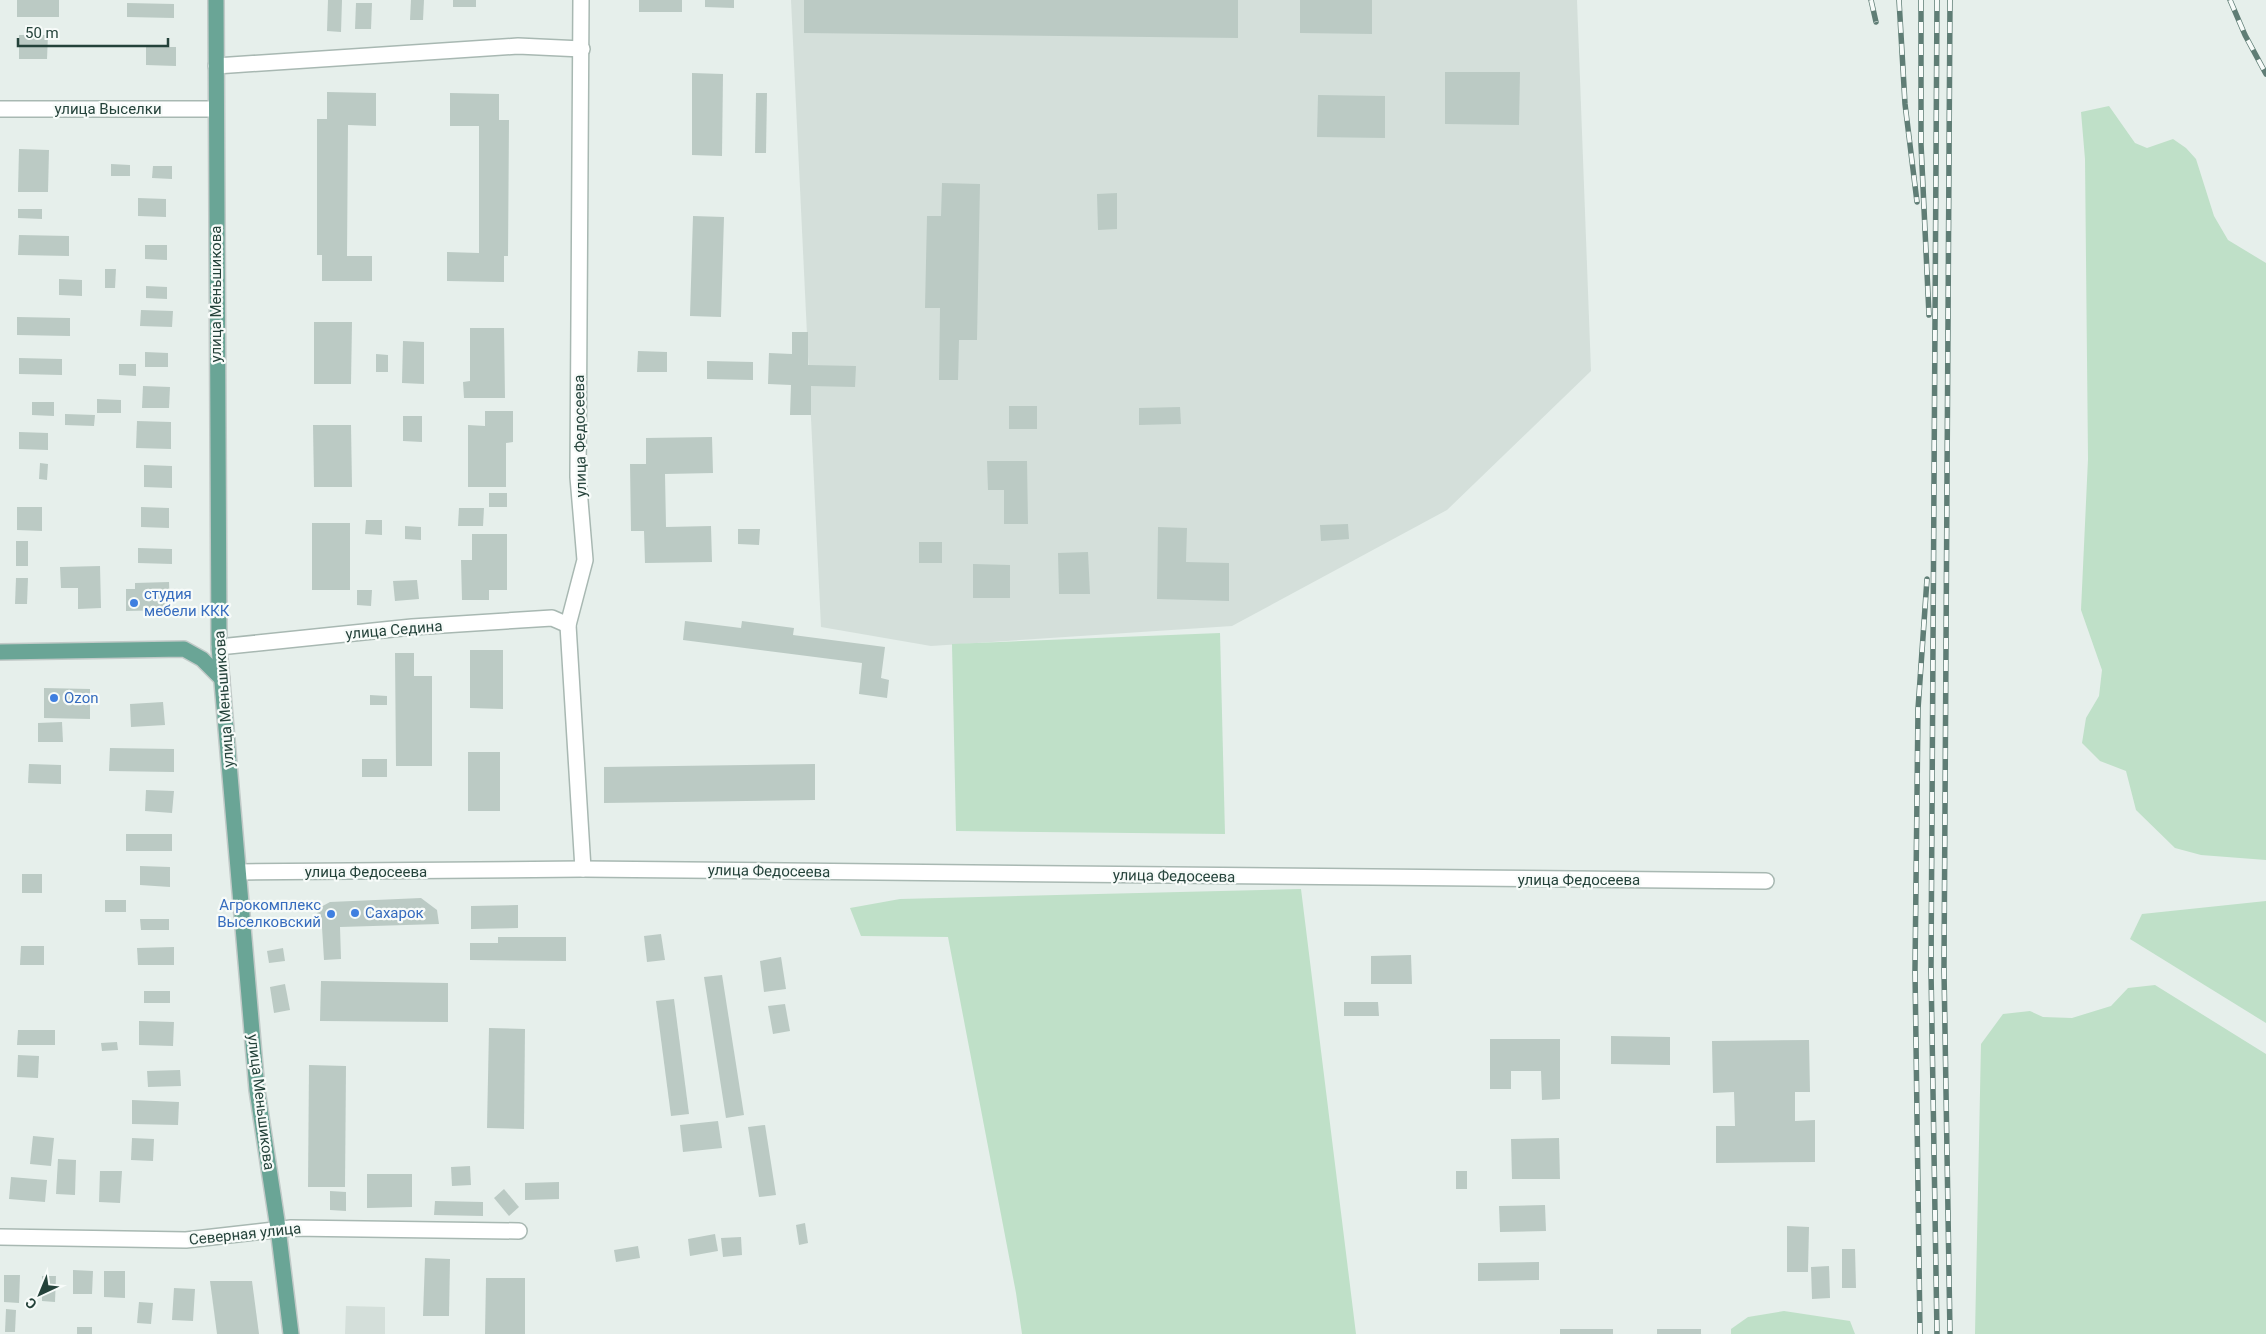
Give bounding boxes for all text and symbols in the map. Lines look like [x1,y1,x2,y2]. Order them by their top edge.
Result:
scale bar [18,15,168,47]
text: 50 m [25,24,59,42]
street label: улица Выселки [54,100,162,118]
street label: улица Меньшикова [207,226,225,362]
street label: улица Федосеева [570,375,590,497]
place label: студия мебели ККК [144,585,230,620]
marker: студия мебели ККК [128,597,140,609]
street label: улица Седина [345,617,443,643]
street label: улица Меньшикова [210,630,238,768]
place label: Ozon [64,689,98,707]
marker: Ozon [48,692,60,704]
street label: улица Федосеева [708,861,830,881]
street label: улица Федосеева [305,863,427,881]
street label: улица Федосеева [1113,866,1235,886]
street label: улица Федосеева [1518,871,1640,889]
place label: Агрокомплекс Выселковский [217,896,321,931]
place label: Сахарок [365,904,424,922]
marker: Сахарок [349,907,361,919]
marker: Агрокомплекс Выселковский [325,908,337,920]
street label: улица Меньшикова [244,1033,278,1171]
street label: Северная улица [188,1219,302,1249]
north arrow [15,1269,65,1319]
text: С [22,1294,40,1312]

